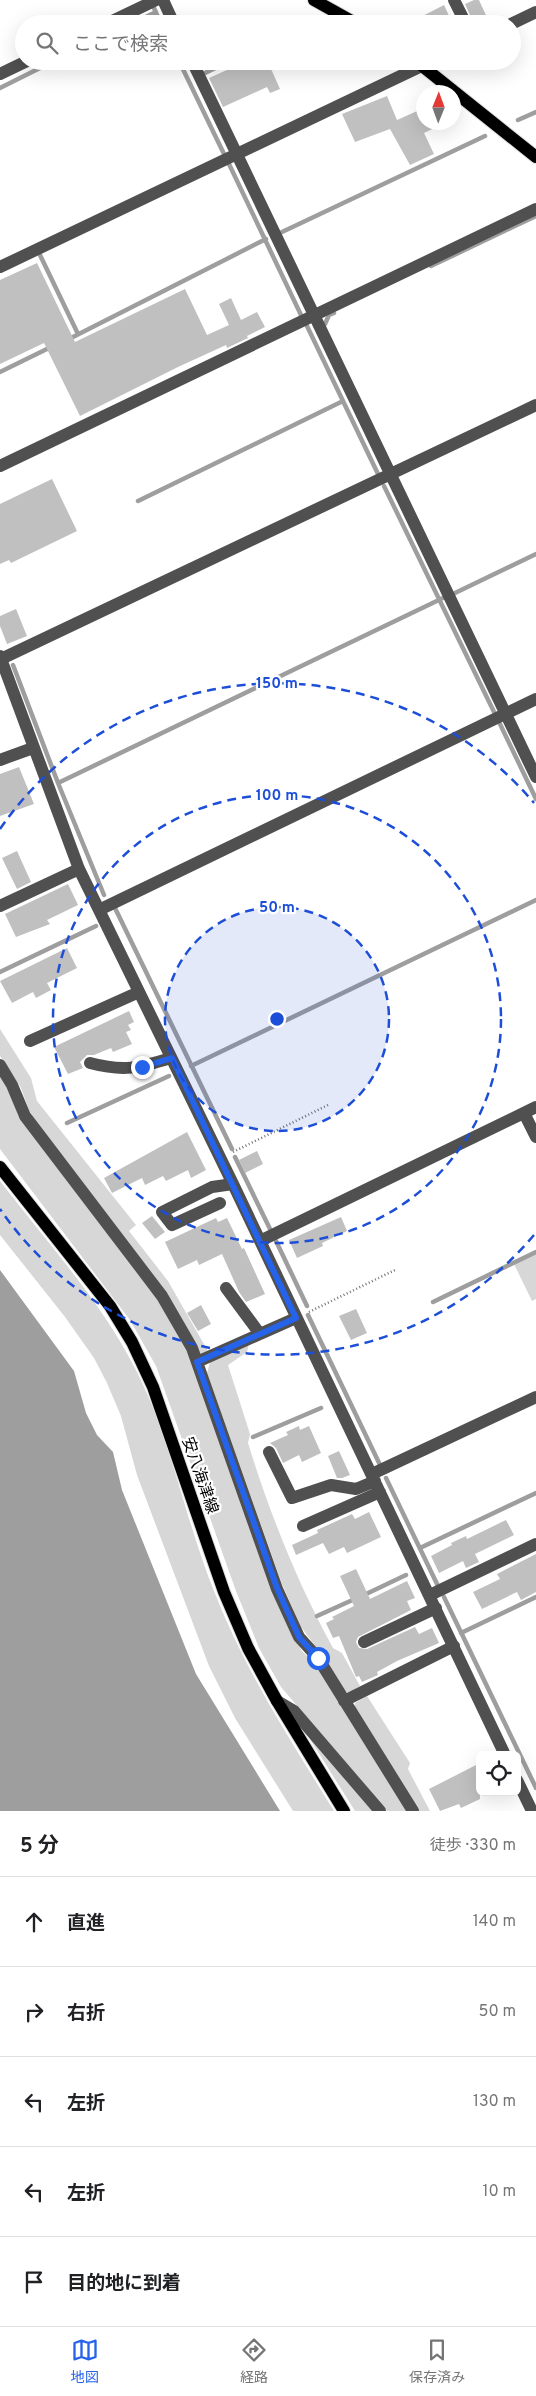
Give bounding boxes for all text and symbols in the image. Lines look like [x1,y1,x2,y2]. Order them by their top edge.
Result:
search box [15,15,521,70]
icon: search [33,29,61,57]
text: ここで検索 [73,33,168,57]
north arrow [416,85,461,130]
text: 150 m [256,675,298,694]
text: 100 m [256,787,298,806]
text: 50 m [259,899,295,918]
centre of rings [268,1010,286,1028]
route end [131,1056,154,1079]
street label: 安八海津線 [177,1435,222,1517]
route start [307,1647,330,1670]
map controls [476,1751,521,1796]
button: locate [476,1751,521,1796]
text: 5 分 [20,1833,59,1860]
text: 徒歩 · 330 m [430,1836,516,1856]
icon: ahead [20,1908,48,1936]
text: 直進 [67,1912,105,1936]
text: 140 m [473,1912,516,1932]
icon: right [20,1998,48,2026]
text: 右折 [67,2002,105,2026]
text: 50 m [479,2002,516,2022]
icon: left [20,2088,48,2116]
text: 左折 [67,2092,105,2116]
text: 130 m [473,2092,516,2112]
icon: left [20,2178,48,2206]
text: 左折 [67,2182,105,2206]
text: 10 m [482,2182,516,2202]
icon: arrive [20,2268,48,2296]
text: 目的地に到着 [67,2272,181,2296]
tab: 地図 [71,2336,99,2387]
tab: 経路 [240,2336,268,2387]
tab: 保存済み [409,2336,465,2387]

